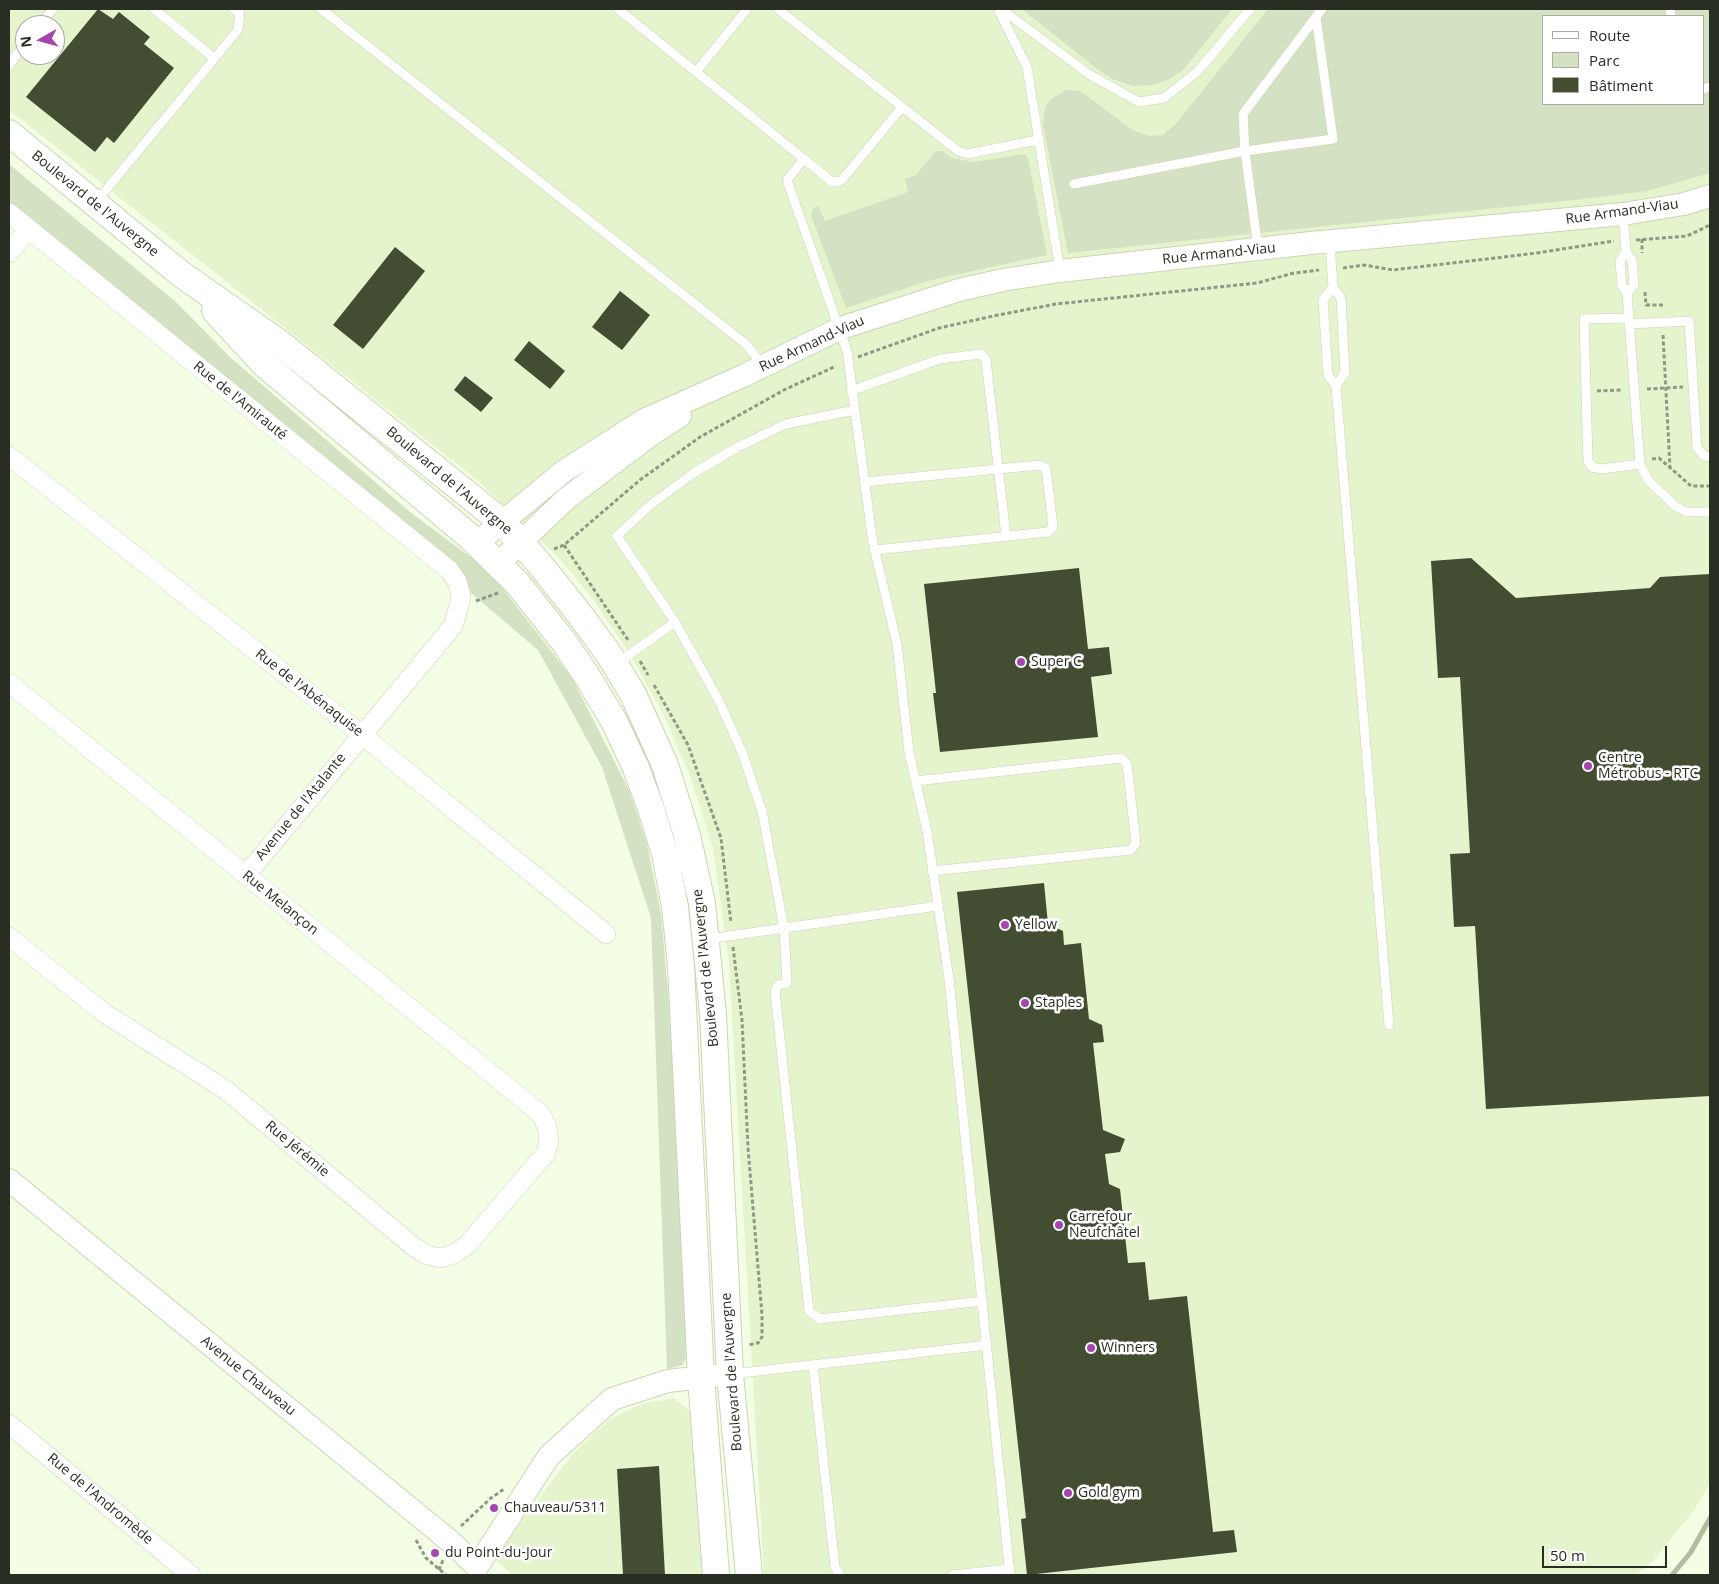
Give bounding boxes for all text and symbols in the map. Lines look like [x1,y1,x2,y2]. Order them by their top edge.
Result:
north arrow [15,15,65,65]
legend [1542,15,1704,105]
text: Route [1589,25,1630,45]
text: N [15,35,36,49]
text: Parc [1589,50,1620,70]
text: Bâtiment [1589,75,1653,95]
street label: Boulevard de l'Auvergne [28,147,162,261]
street label: Rue Armand-Viau [1564,196,1680,228]
street label: Rue Armand-Viau [1161,240,1277,268]
street label: Rue Armand-Viau [757,312,867,376]
street label: Rue de l'Amirauté [190,358,290,444]
street label: Boulevard de l'Auvergne [383,424,515,538]
street label: Rue de l'Abénaquise [252,646,366,740]
place label: Super C [1031,654,1082,670]
marker: Super C [1015,656,1027,668]
street label: Avenue de l'Atalante [252,750,350,864]
place label: Centre Métrobus - RTC [1598,750,1698,782]
marker: Centre Métrobus - RTC [1582,760,1594,772]
street label: Rue Melançon [239,867,321,939]
street label: Boulevard de l'Auvergne [689,888,723,1048]
place label: Yellow [1015,917,1057,933]
marker: Yellow [999,919,1011,931]
place label: Staples [1035,995,1082,1011]
marker: Staples [1019,997,1031,1009]
street label: Rue Jérémie [262,1117,332,1181]
place label: Carrefour Neufchâtel [1069,1209,1140,1242]
marker: Carrefour Neufchâtel [1053,1219,1065,1231]
street label: Boulevard de l'Auvergne [718,1292,746,1452]
street label: Avenue Chauveau [197,1333,299,1419]
place label: Winners [1101,1340,1155,1356]
marker: Winners [1085,1342,1097,1354]
street label: Rue de l'Andromède [44,1450,156,1548]
place label: Gold gym [1078,1485,1140,1501]
marker: Gold gym [1062,1487,1074,1499]
place label: Chauveau/5311 [504,1500,606,1516]
marker: Chauveau/5311 [488,1502,500,1514]
scale bar [1544,1536,1669,1568]
place label: du Point-du-Jour [445,1545,552,1561]
text: 50 m [1550,1545,1585,1565]
marker: du Point-du-Jour [429,1547,441,1559]

